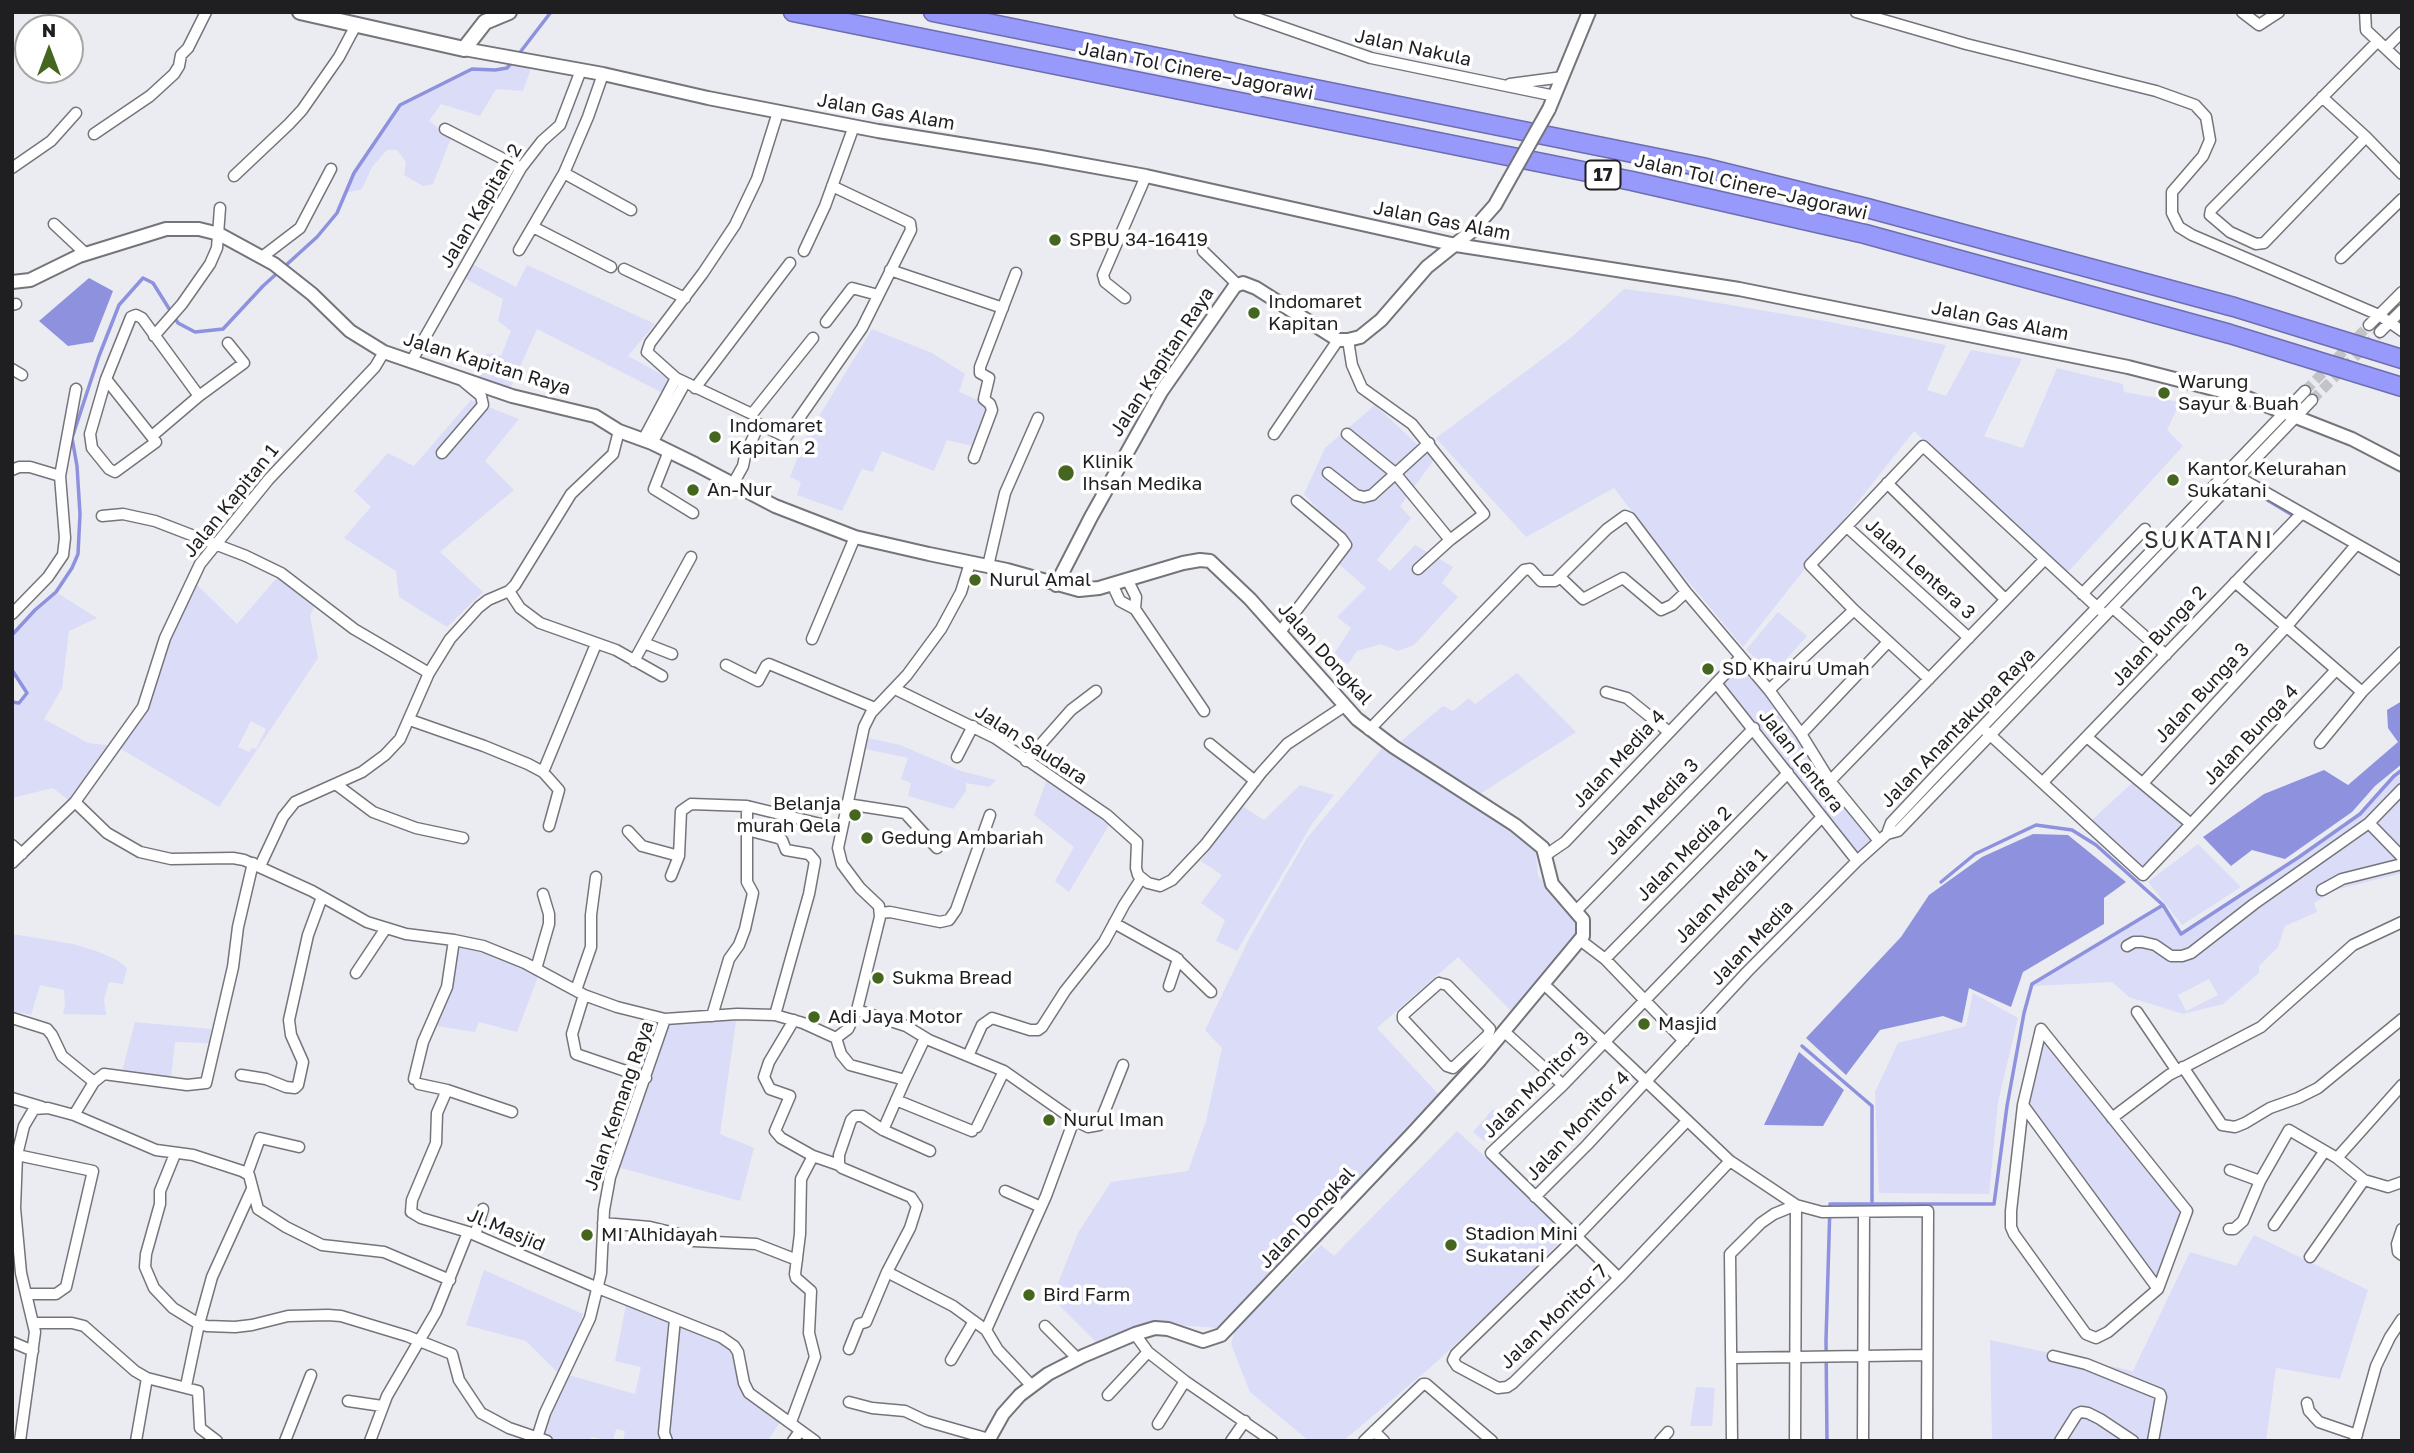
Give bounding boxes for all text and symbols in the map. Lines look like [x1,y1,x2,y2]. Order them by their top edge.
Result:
north arrow [14,14,84,84]
text: N [42,18,56,41]
street label: Jalan Nakula [1353,25,1473,71]
street label: Jalan Tol Cinere–Jagorawi [1077,37,1315,105]
street label: Jalan Gas Alam [815,89,957,135]
street label: Jalan Kapitan 2 [435,140,527,272]
street label: Jalan Tol Cinere–Jagorawi [1632,149,1870,225]
road number: 17 [1586,160,1620,190]
street label: Jalan Gas Alam [1371,197,1513,245]
place label: SPBU 34-16419 [1069,229,1208,251]
marker: SPBU 34-16419 [1047,232,1063,248]
street label: Jalan Kapitan Raya [1105,283,1219,441]
place label: Indomaret Kapitan [1268,291,1362,335]
street label: Jalan Gas Alam [1929,297,2071,345]
marker: Indomaret Kapitan [1246,305,1262,321]
street label: Jalan Kapitan Raya [401,328,573,400]
place label: Warung Sayur & Buah [2178,371,2299,415]
marker: Warung Sayur & Buah [2156,385,2172,401]
place label: Indomaret Kapitan 2 [729,415,823,459]
marker: Indomaret Kapitan 2 [707,429,723,445]
street label: Jalan Kapitan 1 [178,440,284,562]
place label: Klinik Ihsan Medika [1082,451,1202,495]
place label: Kantor Kelurahan Sukatani [2187,458,2347,502]
marker: Klinik Ihsan Medika [1056,463,1076,483]
marker: Kantor Kelurahan Sukatani [2165,472,2181,488]
place label: An-Nur [707,479,772,501]
marker: An-Nur [685,482,701,498]
street label: Jalan Lentera 3 [1860,514,1980,624]
district label: SUKATANI [2145,527,2273,555]
place label: Nurul Amal [989,569,1091,591]
marker: Nurul Amal [967,572,983,588]
street label: Jalan Bunga 2 [2107,581,2211,691]
street label: Jalan Dongkal [1273,598,1377,710]
street label: Jalan Bunga 3 [2150,638,2254,748]
street label: Jalan Anantakupa Raya [1876,644,2040,812]
place label: SD Khairu Umah [1722,658,1870,680]
marker: SD Khairu Umah [1700,661,1716,677]
street label: Jalan Bunga 4 [2199,680,2303,790]
street label: Jalan Saudara [971,700,1091,790]
street label: Jalan Media 4 [1568,705,1670,813]
street label: Jalan Lentera [1754,705,1848,817]
street label: Jalan Media 3 [1600,754,1704,860]
place label: Belanja murah Qela [736,793,841,837]
street label: Jalan Media 2 [1632,802,1736,906]
marker: Belanja murah Qela [847,807,863,823]
place label: Gedung Ambariah [881,827,1044,849]
marker: Gedung Ambariah [859,830,875,846]
street label: Jalan Media 1 [1670,844,1772,948]
street label: Jalan Media [1706,896,1798,990]
place label: Sukma Bread [892,967,1012,989]
marker: Sukma Bread [870,970,886,986]
place label: Adi Jaya Motor [828,1006,963,1028]
marker: Adi Jaya Motor [806,1009,822,1025]
place label: Masjid [1658,1013,1717,1035]
marker: Masjid [1636,1016,1652,1032]
street label: Jalan Kemang Raya [579,1018,659,1194]
street label: Jalan Monitor 3 [1478,1027,1594,1143]
street label: Jalan Monitor 4 [1521,1066,1635,1186]
place label: Nurul Iman [1063,1109,1164,1131]
marker: Nurul Iman [1041,1112,1057,1128]
street label: Jalan Dongkal [1254,1163,1360,1273]
street label: Jl.Masjid [464,1203,548,1257]
place label: Stadion Mini Sukatani [1465,1223,1578,1267]
place label: MI Alhidayah [601,1224,718,1246]
marker: MI Alhidayah [579,1227,595,1243]
marker: Stadion Mini Sukatani [1443,1237,1459,1253]
street label: Jalan Monitor 7 [1496,1260,1612,1374]
place label: Bird Farm [1043,1284,1130,1306]
marker: Bird Farm [1021,1287,1037,1303]

